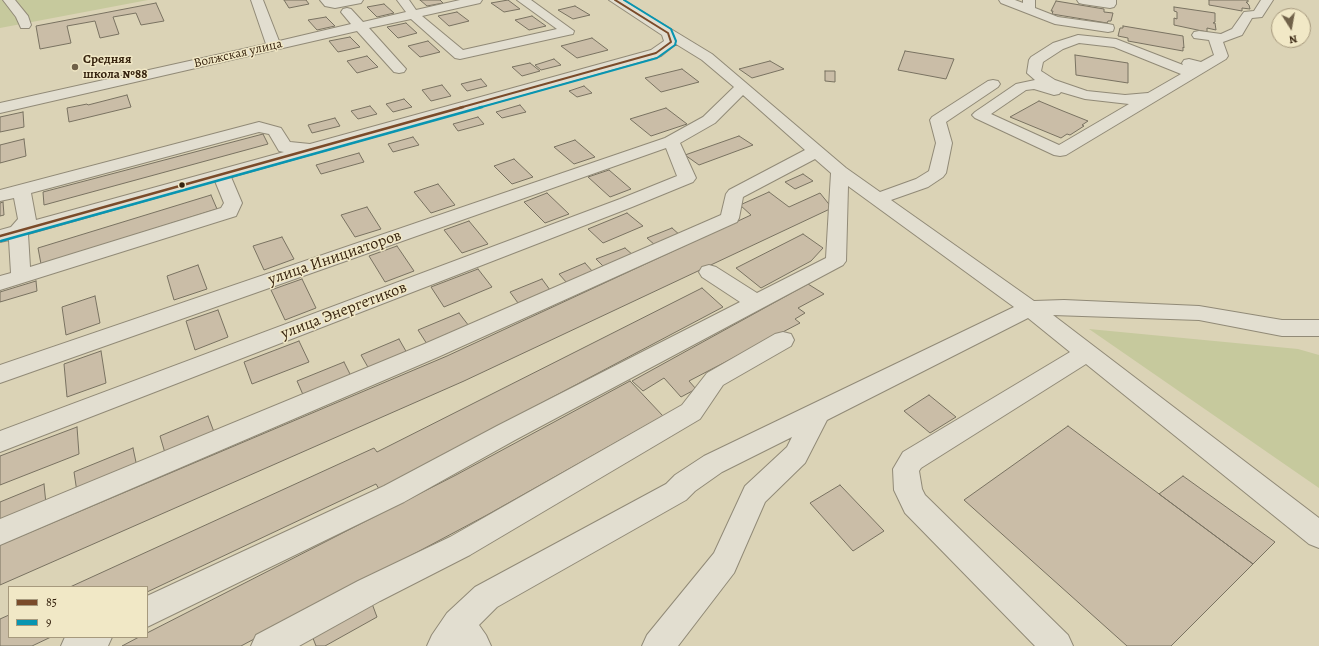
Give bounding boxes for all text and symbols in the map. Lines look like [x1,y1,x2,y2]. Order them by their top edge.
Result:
north arrow [1271,8,1311,48]
text: N [1288,31,1299,47]
street label: Волжская улица [192,36,284,72]
place label: Средняя школа №88 [83,52,147,83]
marker: Средняя школа №88 [70,62,80,72]
unlabelled marker [177,180,187,190]
street label: улица Инициаторов [266,226,404,290]
street label: улица Энергетиков [278,278,410,344]
legend [8,586,148,638]
text: 85 [46,594,57,610]
text: 9 [46,614,51,630]

